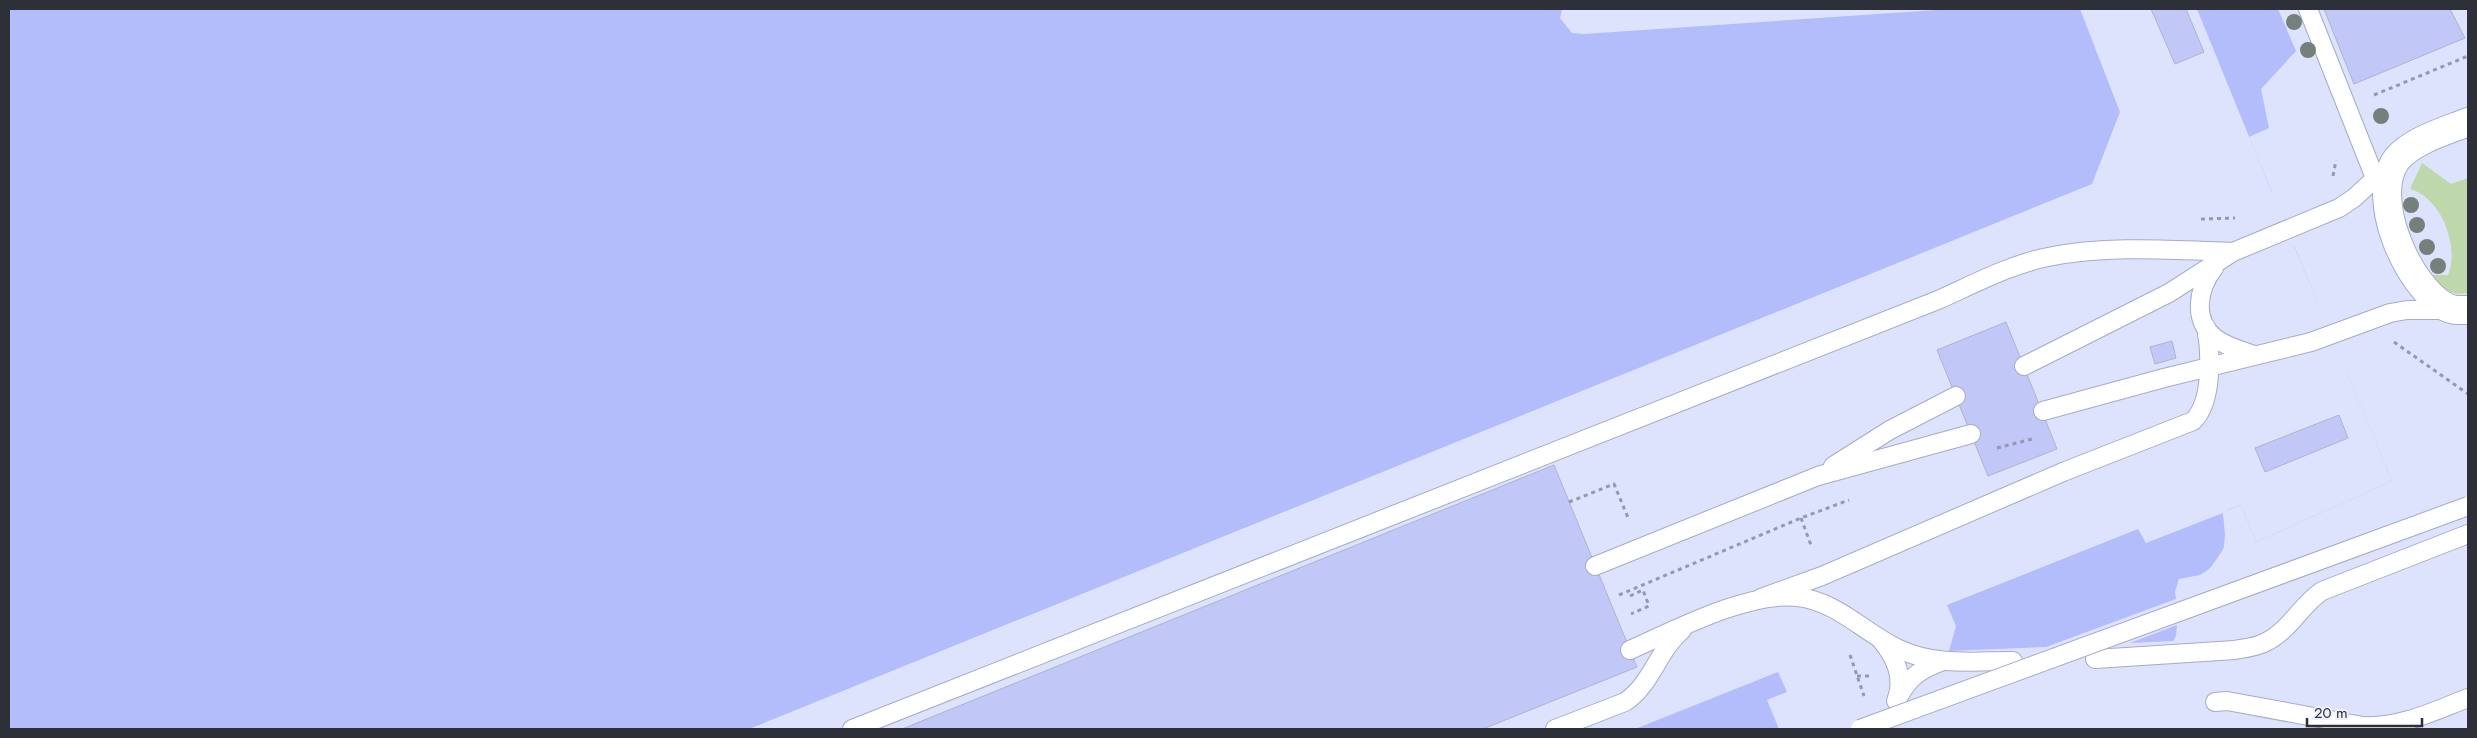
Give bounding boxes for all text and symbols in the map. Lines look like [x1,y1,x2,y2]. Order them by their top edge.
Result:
scale bar [2307,696,2422,728]
text: 20 m [2314,702,2348,724]

